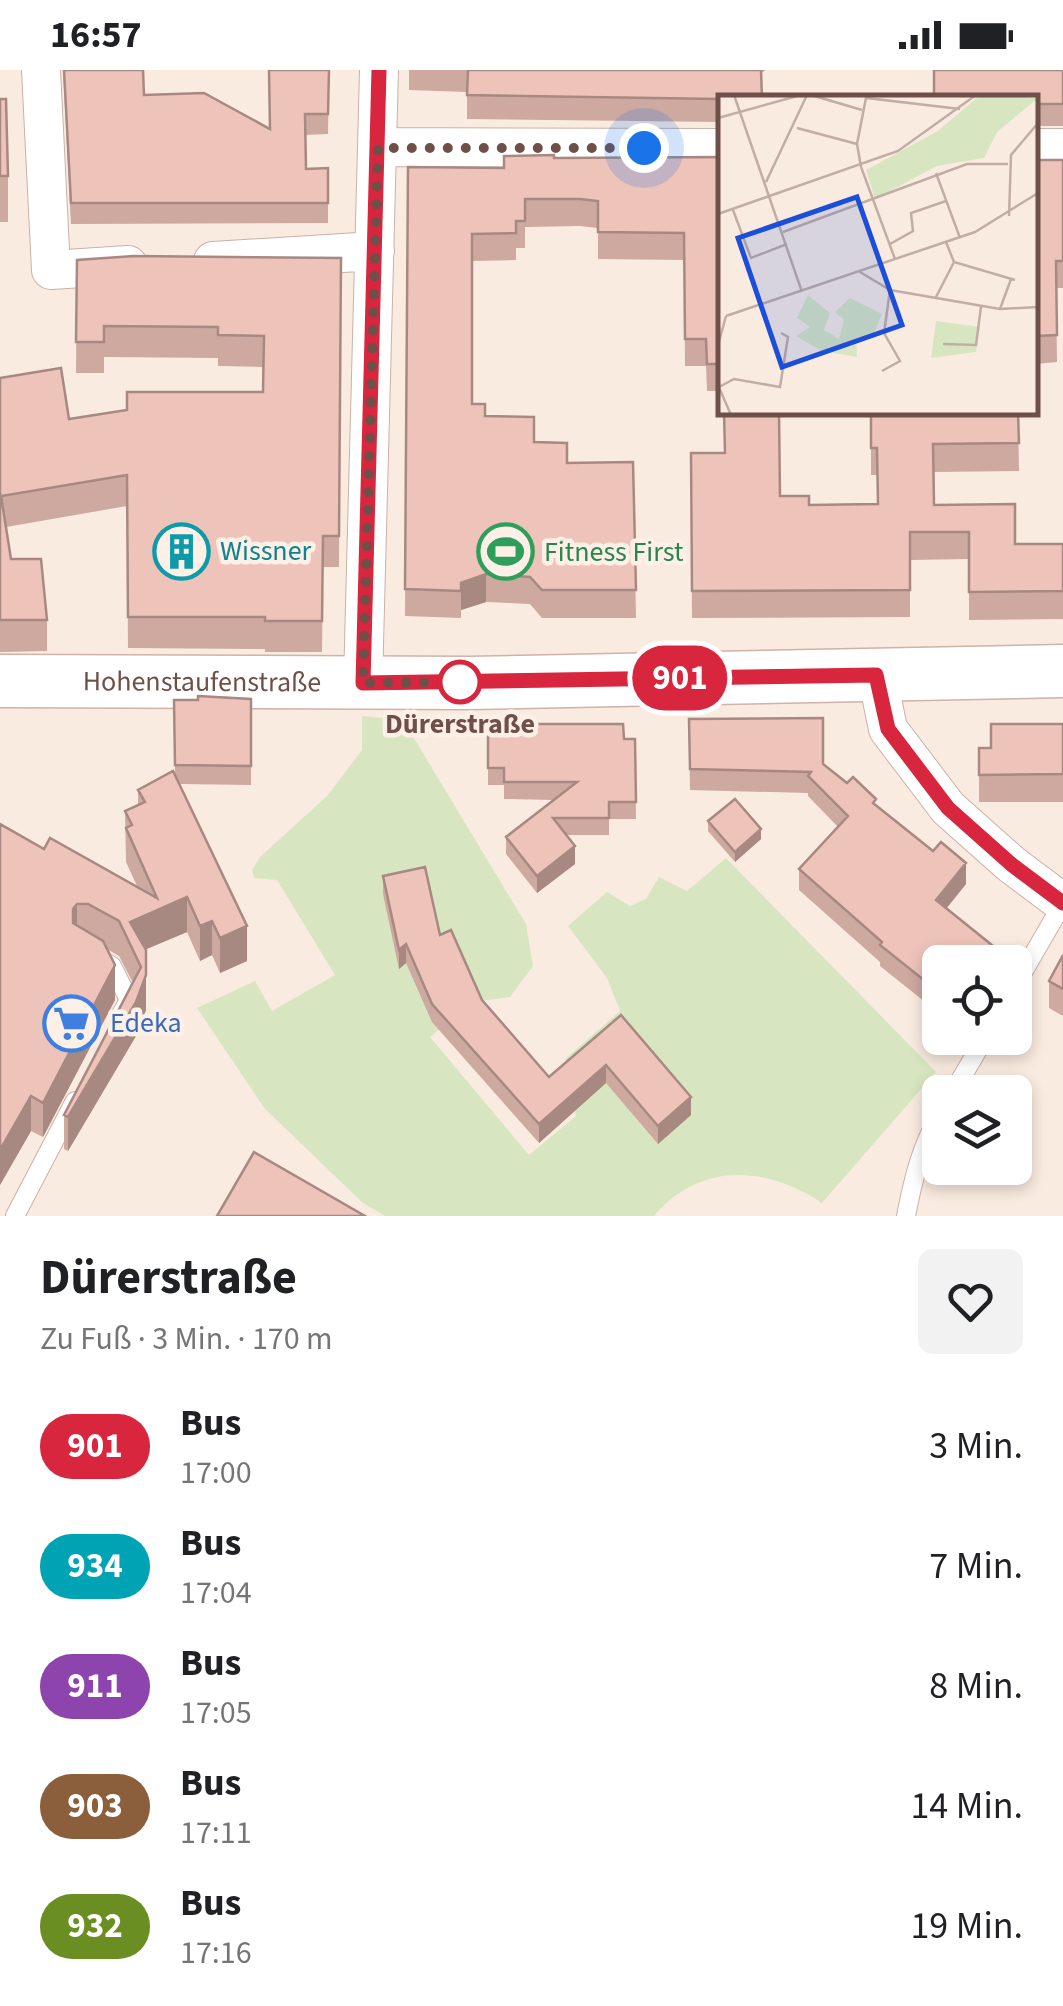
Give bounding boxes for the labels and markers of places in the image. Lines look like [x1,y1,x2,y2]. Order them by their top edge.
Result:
building icon: Wissner [151,521,211,581]
sports icon: Fitness First [475,522,535,582]
place label: Wissner [220,531,312,571]
place label: Fitness First [544,532,684,572]
marker: Dürerstraße [439,661,481,703]
place label: Dürerstraße [385,704,535,744]
supermarket icon: Edeka [41,993,101,1053]
place label: Edeka [110,1003,182,1043]

